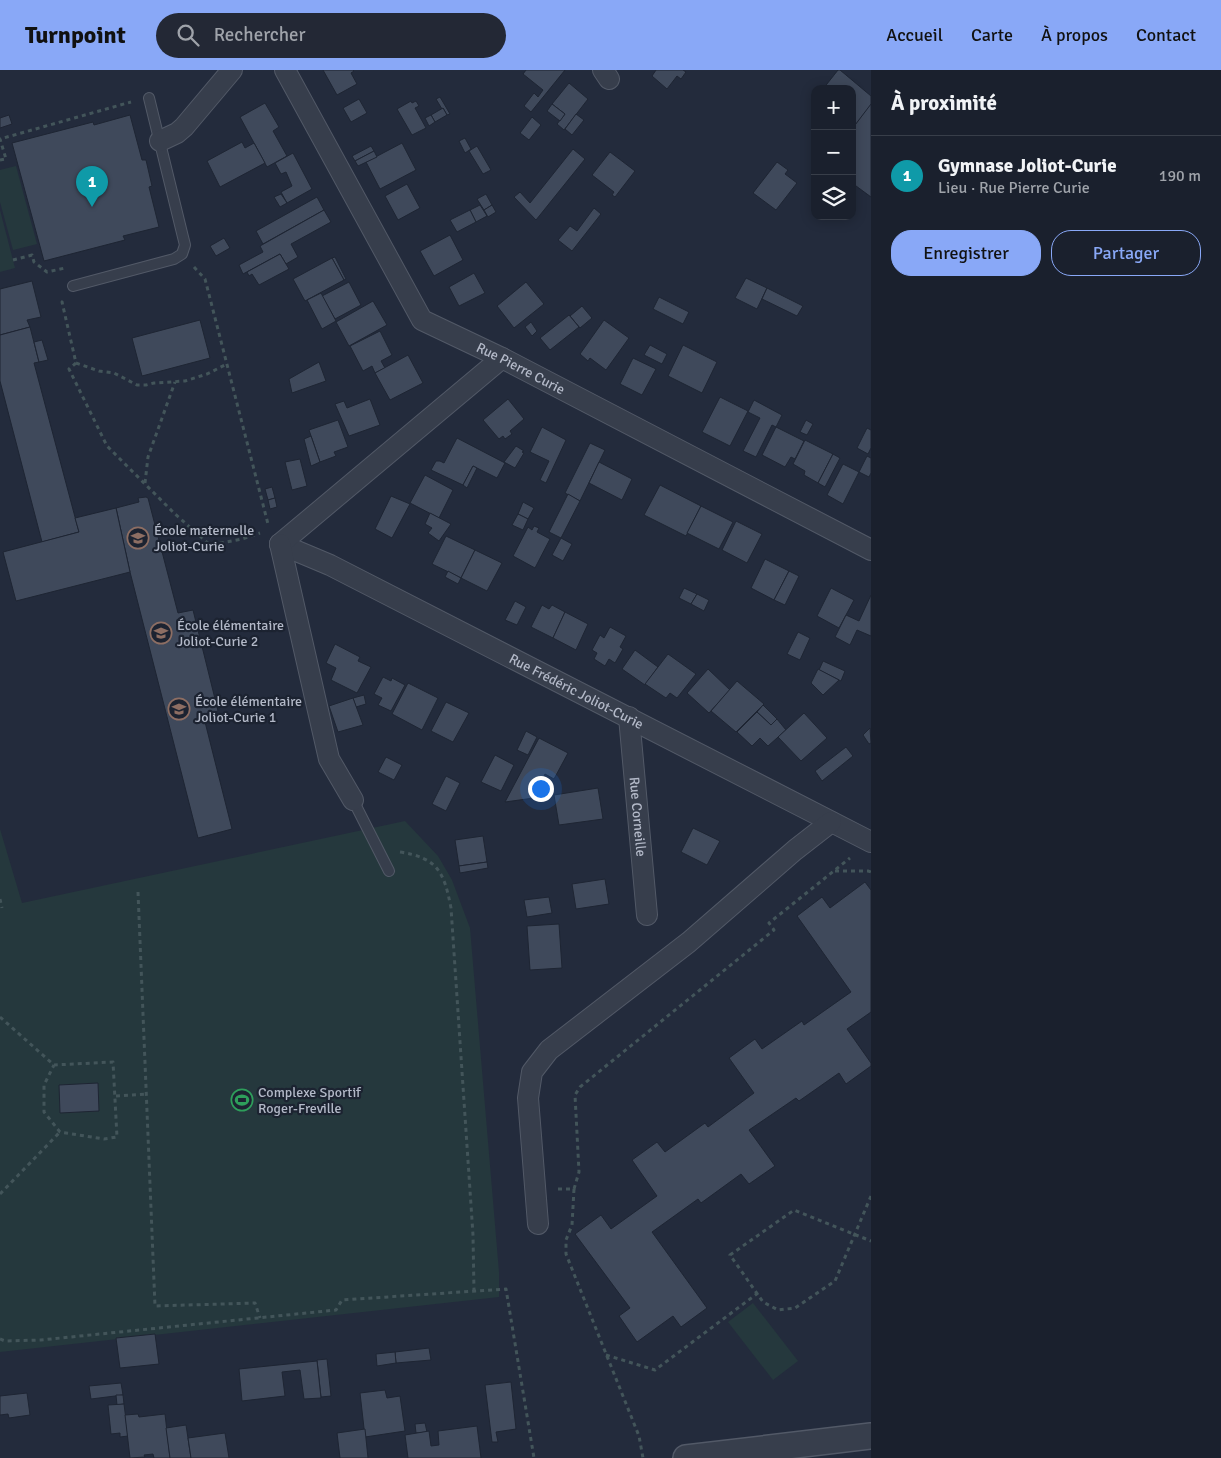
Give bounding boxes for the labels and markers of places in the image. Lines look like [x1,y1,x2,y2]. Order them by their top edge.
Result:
pin: 1 [76,166,108,207]
place label: École maternelle Joliot-Curie [154,522,254,555]
school or university icon: École maternelle Joliot-Curie [126,526,150,550]
place label: École élémentaire Joliot-Curie 2 [177,617,284,650]
school or university icon: École élémentaire Joliot-Curie 2 [149,621,173,645]
place label: École élémentaire Joliot-Curie 1 [195,693,302,726]
school or university icon: École élémentaire Joliot-Curie 1 [167,697,191,721]
place label: Complexe Sportif Roger-Freville [258,1084,362,1117]
sports icon: Complexe Sportif Roger-Freville [230,1088,254,1112]

